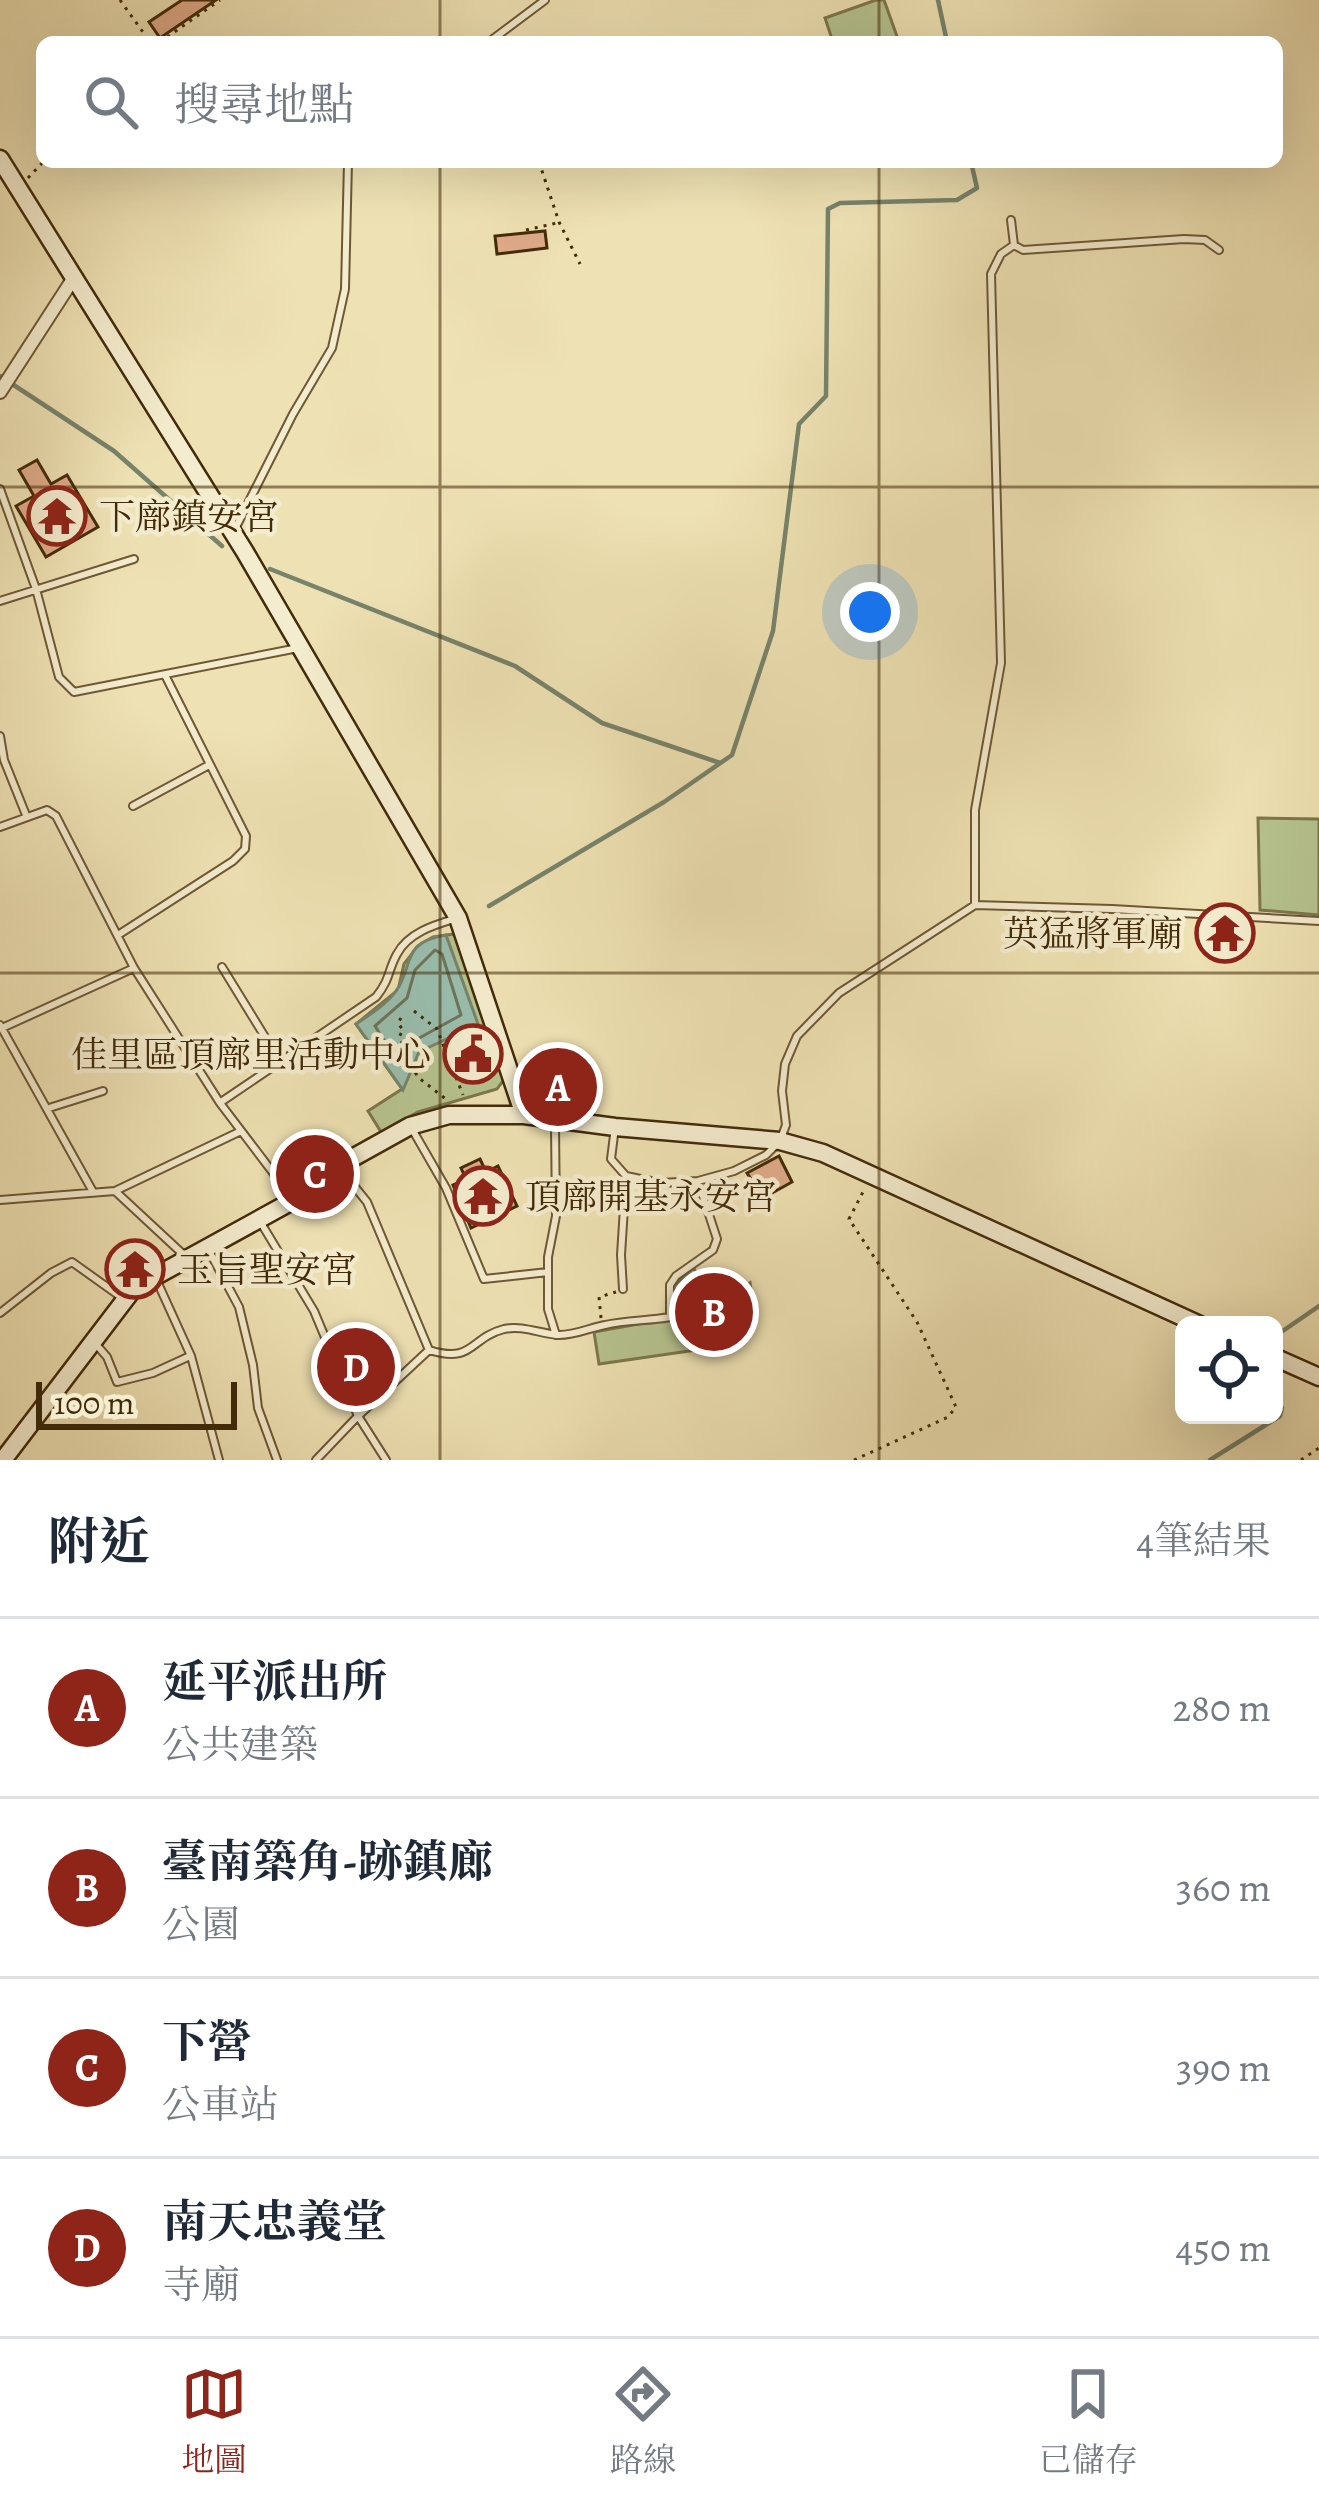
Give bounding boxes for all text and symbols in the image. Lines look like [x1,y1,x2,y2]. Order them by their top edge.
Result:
search box [36,36,1283,168]
icon: search [78,69,144,135]
text: 搜尋地點 [174,74,354,136]
temple icon: 下廍鎮安宮 [26,485,88,547]
place label: 下廍鎮安宮 [99,492,279,541]
your location [840,582,900,642]
temple icon: 英猛將軍廟 [1194,902,1256,964]
place label: 英猛將軍廟 [1003,909,1183,958]
public building icon: 佳里區頂廍里活動中心 [442,1023,504,1085]
place label: 佳里區頂廍里活動中心 [71,1030,431,1079]
pin: A [519,1042,597,1132]
pin: C [276,1129,354,1219]
temple icon: 頂廍開基永安宮 [452,1165,514,1227]
place label: 頂廍開基永安宮 [525,1172,777,1221]
temple icon: 玉旨聖安宮 [104,1238,166,1300]
place label: 玉旨聖安宮 [177,1245,357,1294]
pin: B [675,1267,753,1357]
map controls [1175,1316,1283,1424]
button: locate [1175,1316,1283,1424]
pin: D [317,1322,395,1412]
scale bar [36,1376,237,1429]
text: 100 m [54,1380,134,1425]
text: 附近 [48,1507,150,1577]
text: 4筆結果 [1136,1514,1271,1567]
text: 延平派出所 [162,1651,387,1713]
text: A [75,1681,99,1734]
text: 280 m [1173,1681,1271,1734]
text: 公共建築 [162,1718,318,1771]
text: 臺南築角-跡鎮廊 [162,1831,493,1893]
text: B [75,1861,99,1914]
text: 360 m [1176,1861,1271,1914]
text: 公園 [162,1898,240,1951]
text: 下營 [162,2011,252,2073]
text: C [75,2041,99,2094]
text: 390 m [1176,2041,1271,2094]
text: 公車站 [162,2078,279,2131]
text: 南天忠義堂 [162,2191,387,2253]
text: D [73,2221,101,2274]
text: 450 m [1176,2221,1271,2274]
text: 寺廟 [162,2258,240,2311]
tab: 地圖 [181,2361,247,2482]
tab: 路線 [610,2361,676,2482]
tab: 已儲存 [1039,2361,1138,2482]

